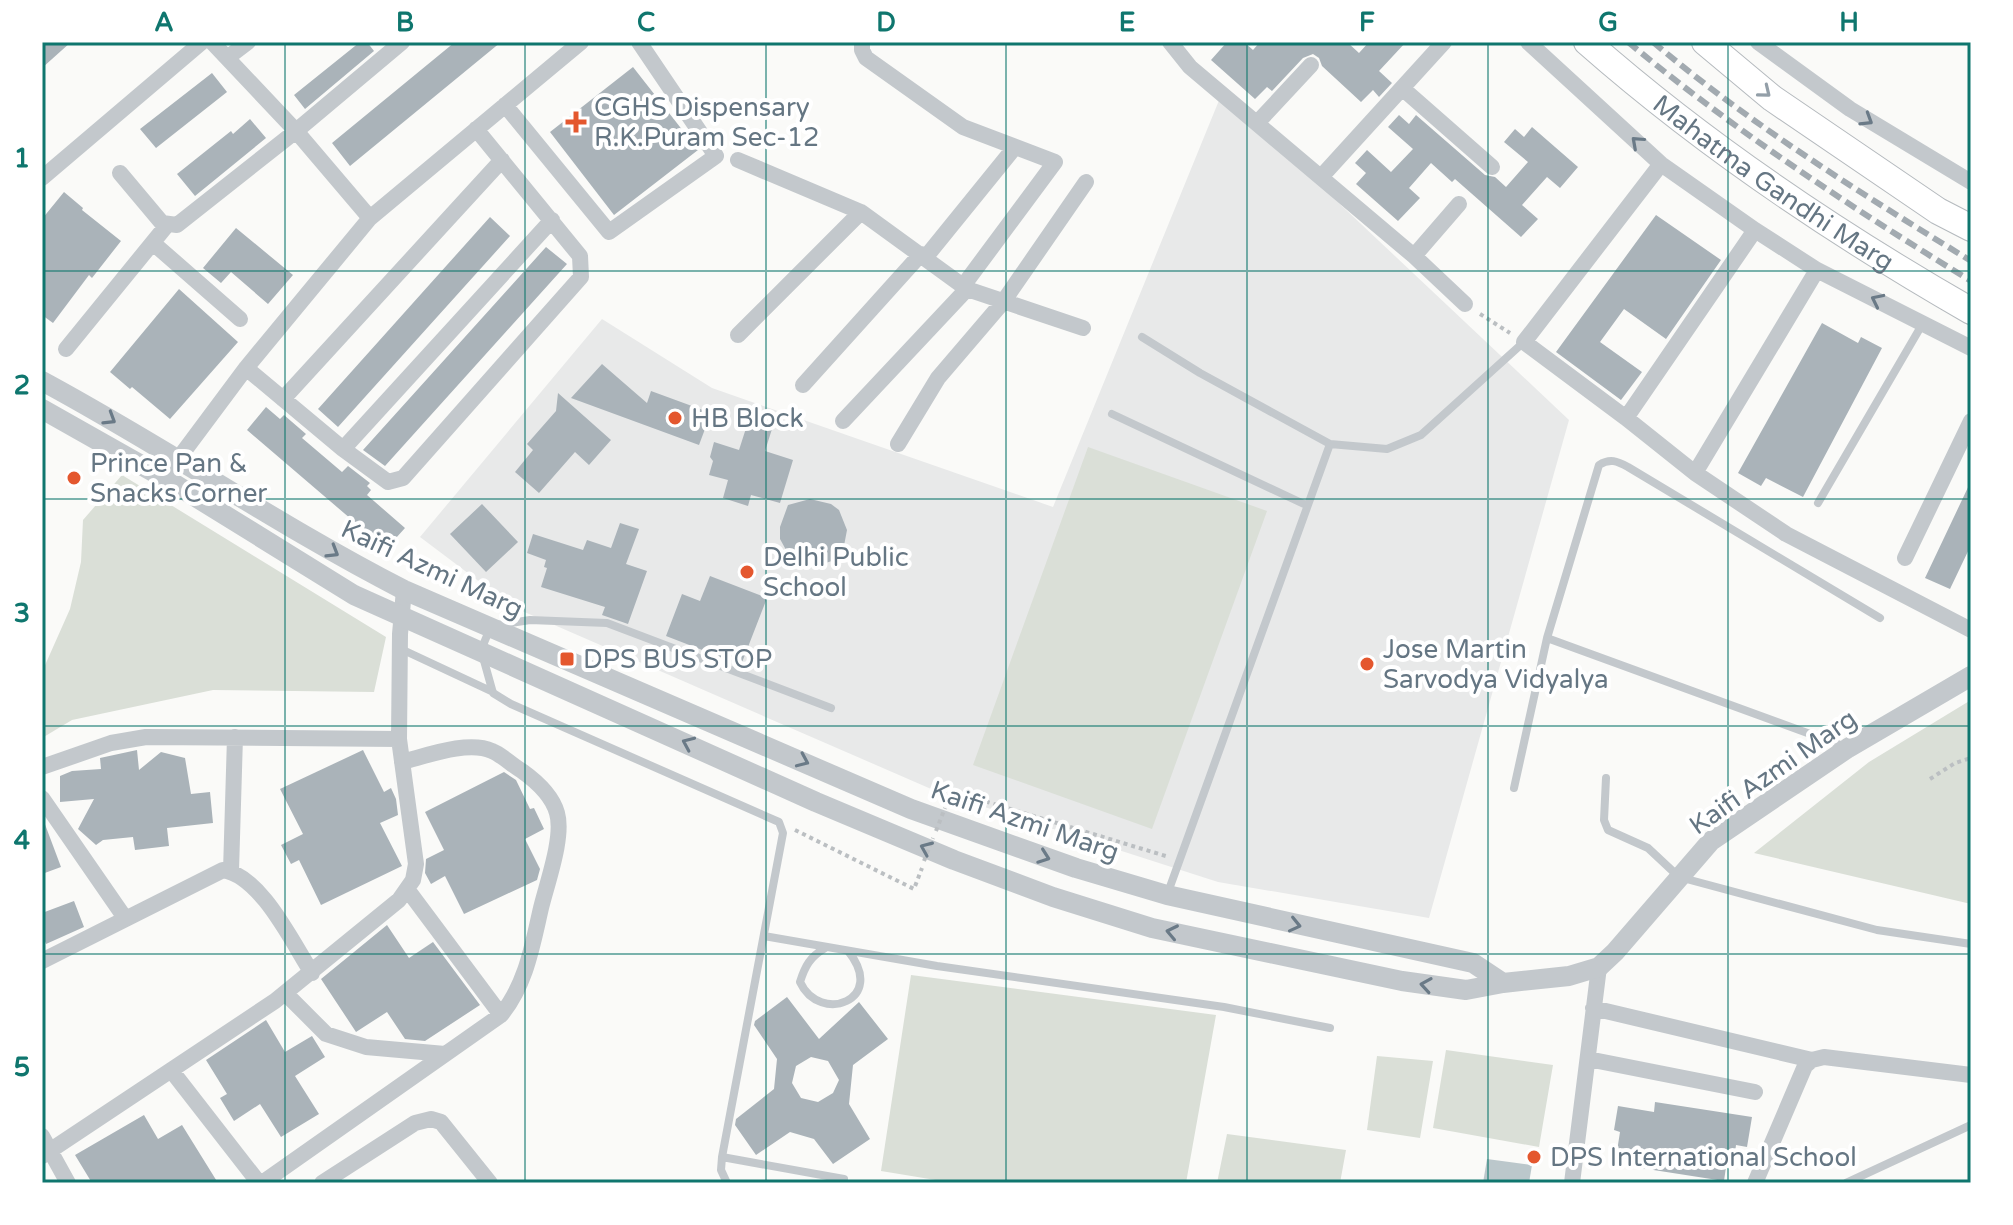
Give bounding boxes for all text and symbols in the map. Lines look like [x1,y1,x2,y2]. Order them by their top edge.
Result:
text: A [154,7,174,38]
text: B [396,7,414,38]
text: C [637,7,655,38]
text: D [876,7,896,38]
text: E [1119,7,1135,38]
text: F [1359,7,1375,38]
text: G [1598,7,1618,38]
text: H [1839,7,1859,38]
one-way arrow [1756,82,1771,96]
street label: Mahatma Gandhi Marg [1647,88,1900,277]
place label: CGHS Dispensary R.K.Puram Sec-12 [594,92,819,153]
one-way arrow [1858,110,1873,125]
marker: CGHS Dispensary R.K.Puram Sec-12 [565,111,587,133]
one-way arrow [1631,138,1646,152]
text: 1 [14,143,30,174]
one-way arrow [1870,294,1885,310]
text: 2 [14,370,30,401]
place label: HB Block [691,403,804,434]
one-way arrow [101,409,116,424]
marker: HB Block [666,409,684,427]
place label: Prince Pan & Snacks Corner [90,448,267,509]
marker: Prince Pan & Snacks Corner [65,469,83,487]
street label: Kaifi Azmi Marg [336,513,528,625]
one-way arrow [324,542,339,558]
place label: Delhi Public School [763,542,909,603]
marker: Delhi Public School [738,563,756,581]
text: 3 [14,598,30,629]
place label: Jose Martin Sarvodya Vidyalya [1383,634,1609,695]
place label: DPS BUS STOP [583,644,772,675]
marker: DPS BUS STOP [558,650,576,668]
marker: Jose Martin Sarvodya Vidyalya [1358,655,1376,673]
street label: Kaifi Azmi Marg [1683,703,1863,841]
one-way arrow [682,736,697,752]
one-way arrow [795,751,809,767]
street label: Kaifi Azmi Marg [927,774,1123,868]
text: 4 [14,825,30,856]
one-way arrow [920,842,934,858]
one-way arrow [1036,847,1050,863]
one-way arrow [1288,915,1301,932]
one-way arrow [1166,924,1179,941]
one-way arrow [1420,977,1433,994]
text: 5 [14,1052,30,1083]
place label: DPS International School [1550,1142,1857,1173]
marker: DPS International School [1525,1148,1543,1166]

